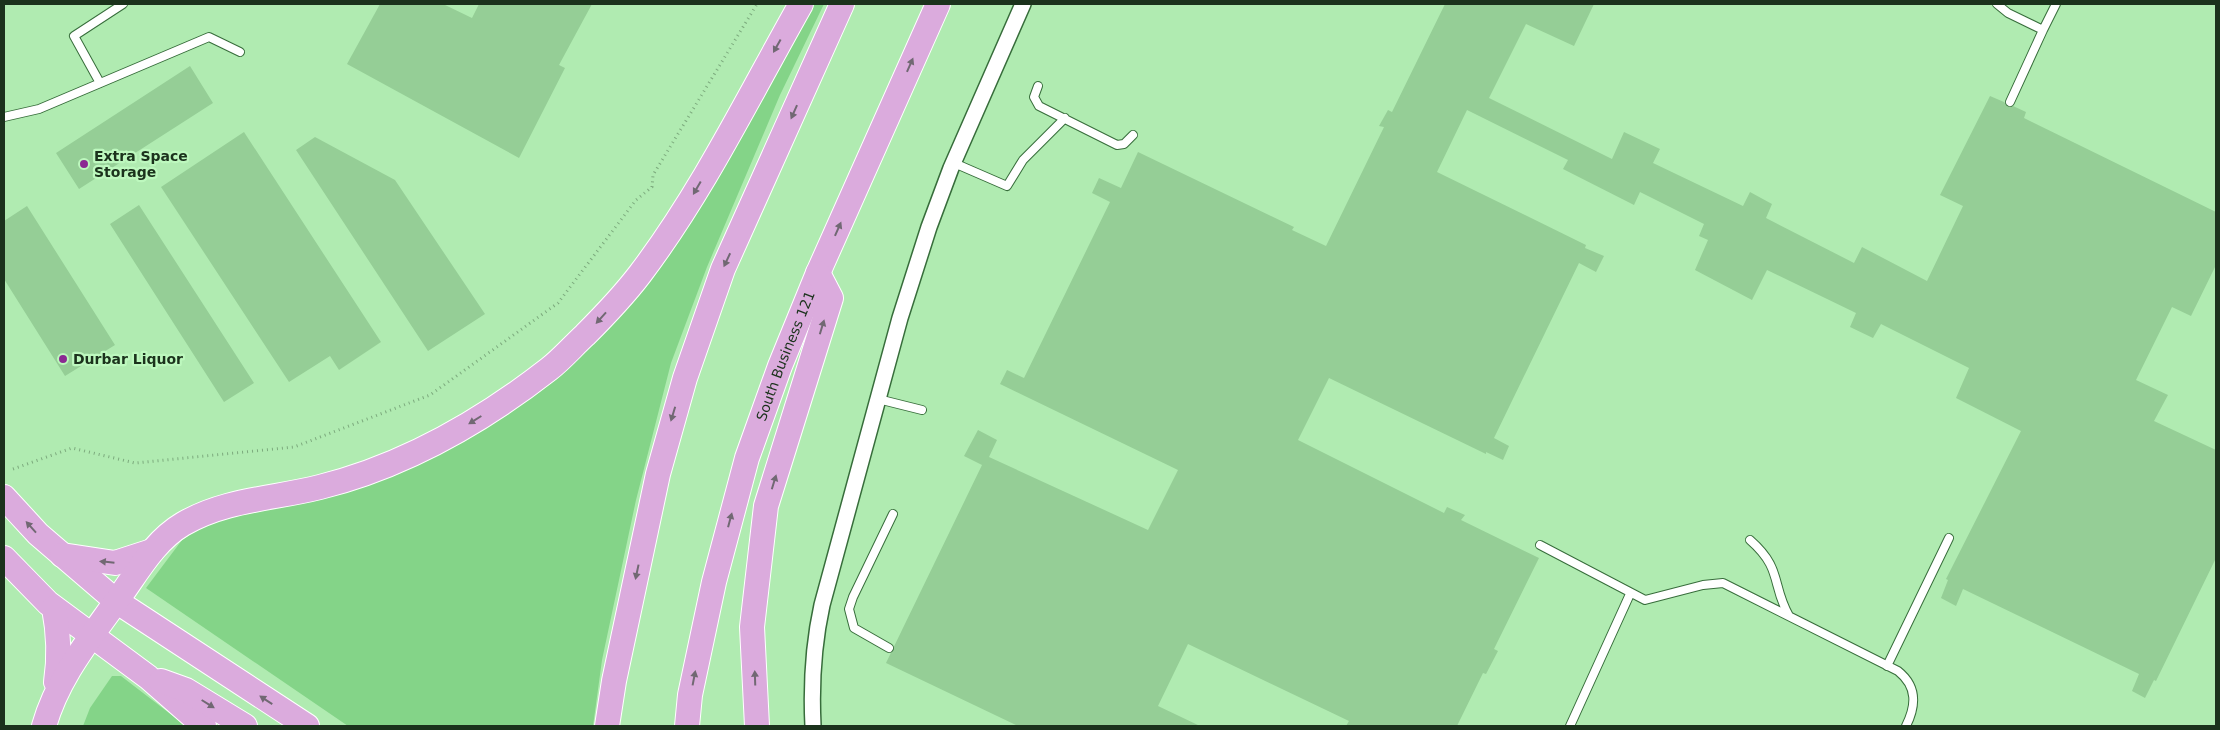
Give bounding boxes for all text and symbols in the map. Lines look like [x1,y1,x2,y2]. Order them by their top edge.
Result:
one-way arrow [773,39,781,54]
one-way arrow [907,58,915,72]
one-way arrow [789,105,797,119]
place label: Extra Space Storage [94,148,188,180]
marker: Extra Space Storage [78,158,90,170]
one-way arrow [692,181,701,194]
one-way arrow [835,222,843,236]
one-way arrow [723,253,731,267]
street label: South Business 121 [753,289,818,423]
one-way arrow [595,312,607,324]
one-way arrow [819,319,827,334]
place label: Durbar Liquor [73,351,183,367]
marker: Durbar Liquor [57,353,69,365]
one-way arrow [669,406,677,421]
one-way arrow [469,416,482,425]
one-way arrow [770,474,778,489]
one-way arrow [727,512,735,527]
one-way arrow [25,521,37,533]
one-way arrow [99,558,115,566]
one-way arrow [633,565,641,581]
one-way arrow [750,669,758,685]
one-way arrow [690,670,698,686]
one-way arrow [260,695,273,704]
one-way arrow [201,699,215,708]

